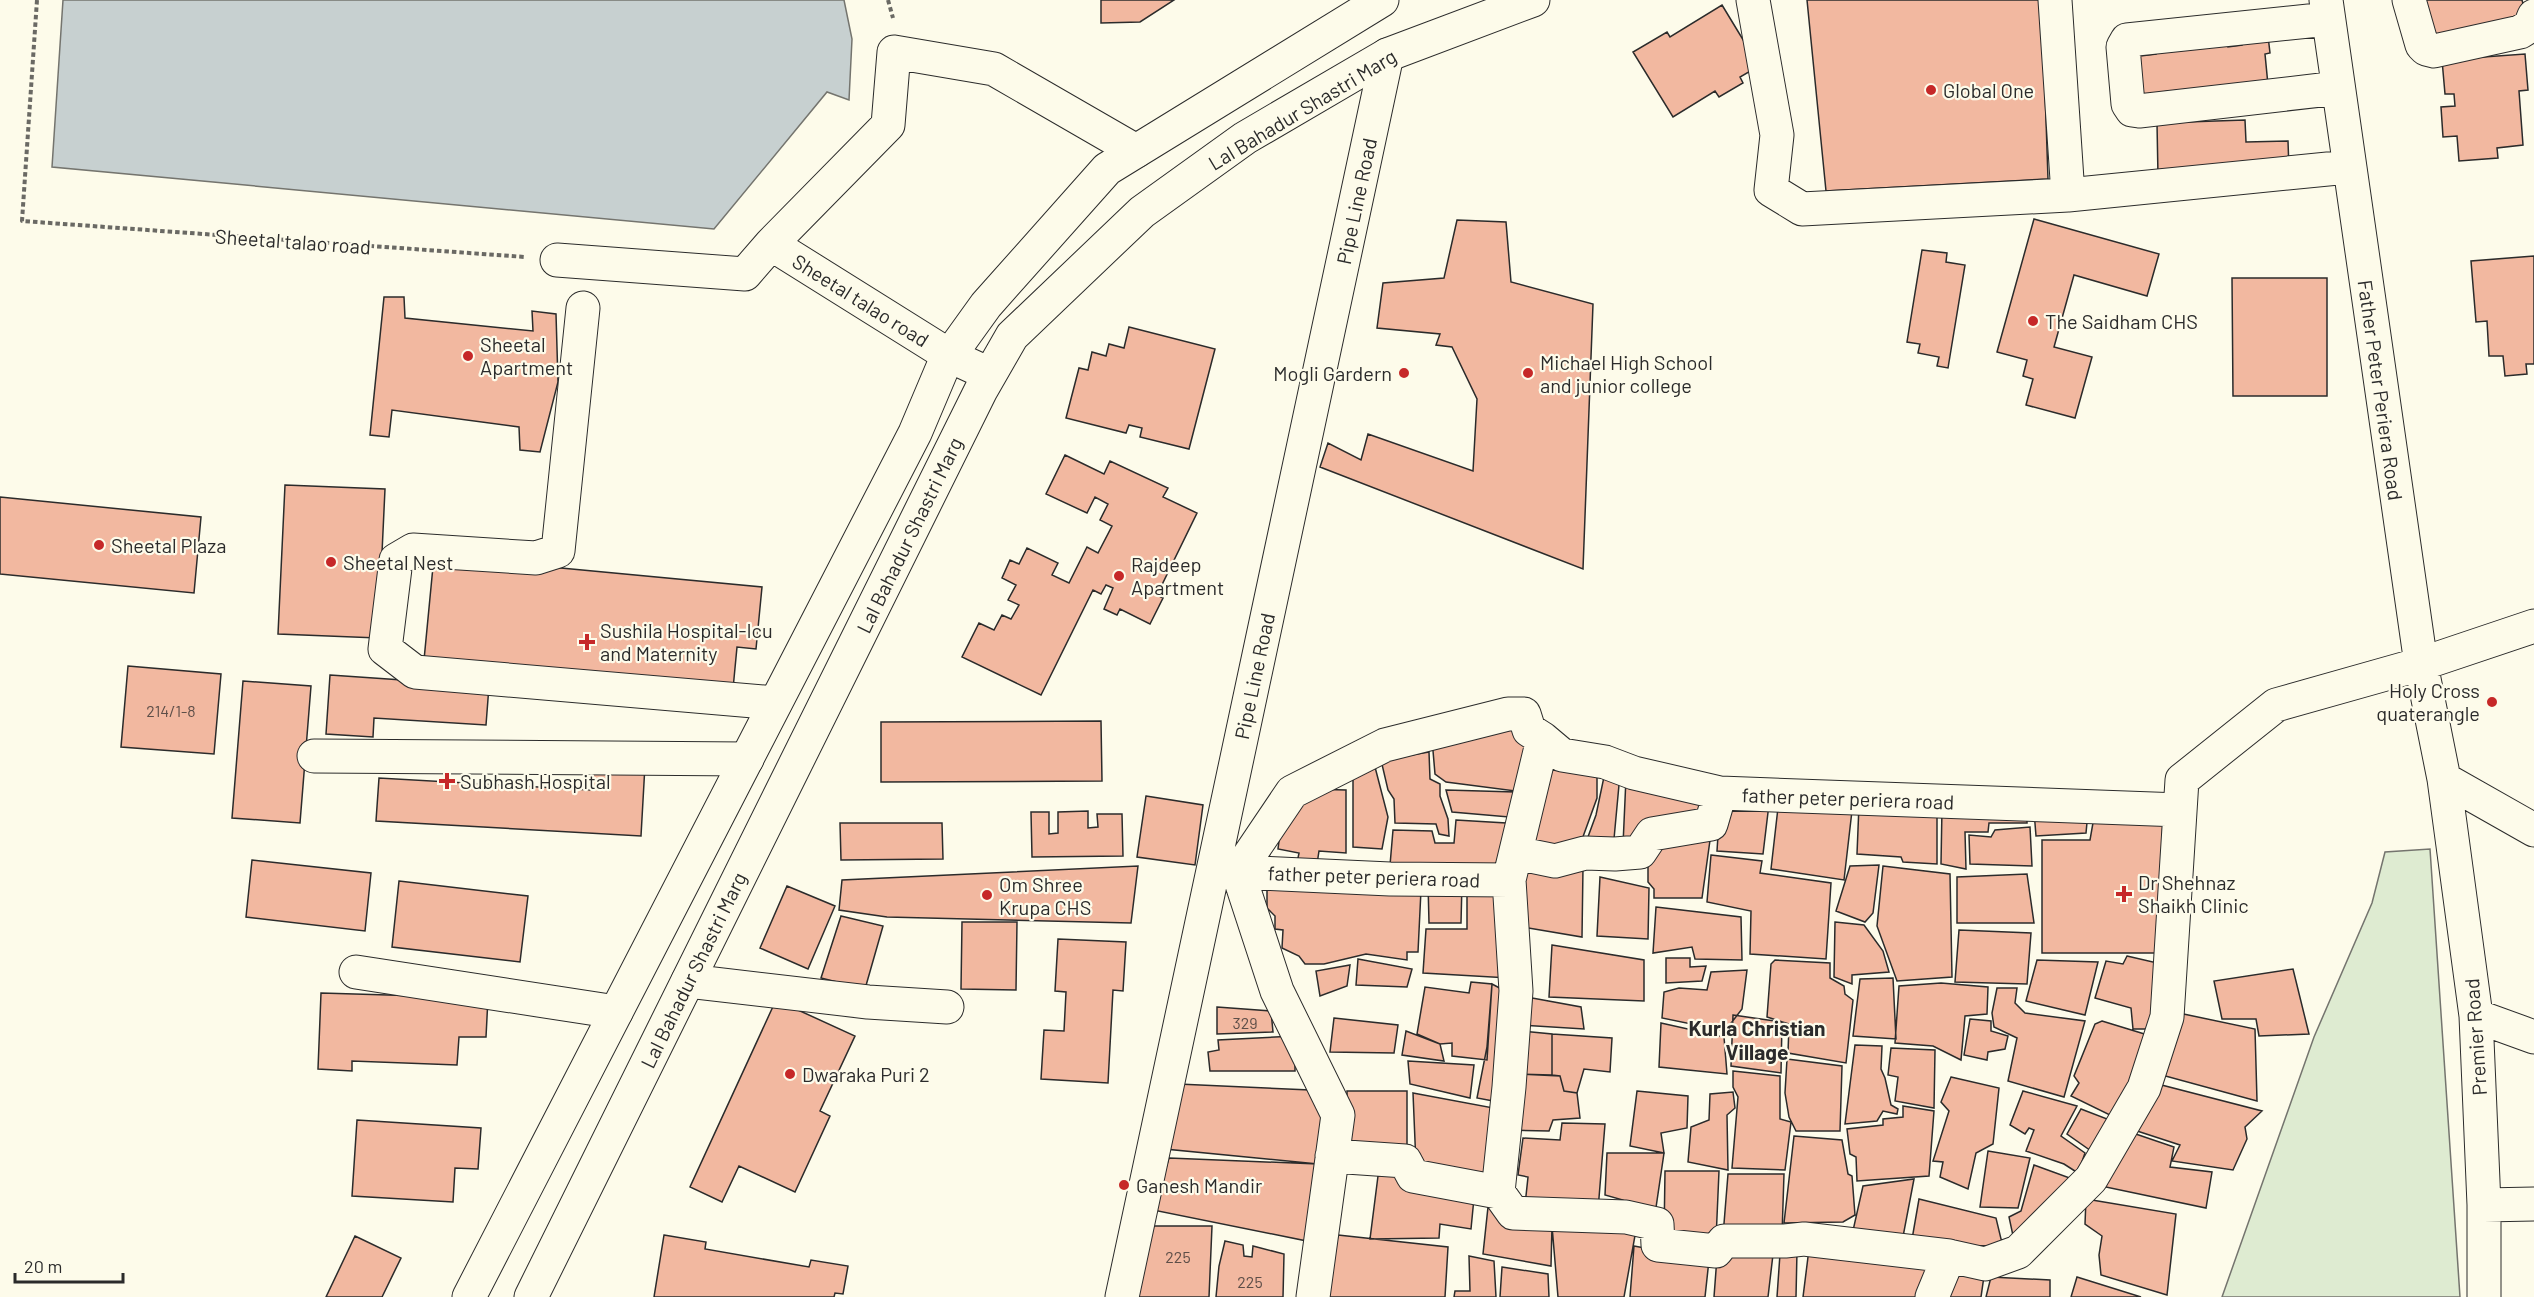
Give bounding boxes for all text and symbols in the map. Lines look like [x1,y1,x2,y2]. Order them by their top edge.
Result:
street label: Lal Bahadur Shastri Marg [1204,43,1400,175]
place label: Global One [1943,78,2034,102]
marker: Global One [1924,83,1938,97]
street label: Pipe Line Road [1331,136,1381,266]
street label: Sheetal talao road [214,224,372,258]
street label: Sheetal talao road [788,248,934,352]
street label: Father Peter Periera Road [2354,278,2408,502]
place label: The Saidham CHS [2045,309,2198,333]
marker: The Saidham CHS [2026,314,2040,328]
place label: Sheetal Apartment [480,332,573,379]
marker: Sheetal Apartment [461,349,475,363]
place label: Michael High School and junior college [1540,350,1713,397]
place label: Mogli Gardern [1273,361,1392,385]
marker: Mogli Gardern [1397,366,1411,380]
marker: Michael High School and junior college [1521,366,1535,380]
street label: Lal Bahadur Shastri Marg [851,433,967,637]
place label: Sheetal Plaza [111,533,226,557]
marker: Sheetal Plaza [92,538,106,552]
place label: Sheetal Nest [343,550,453,574]
place label: Rajdeep Apartment [1131,552,1224,599]
marker: Sheetal Nest [324,555,338,569]
marker: Rajdeep Apartment [1112,569,1126,583]
street label: Pipe Line Road [1229,611,1279,741]
place label: Sushila Hospital-Icu and Maternity [600,618,773,665]
marker: Sushila Hospital-Icu and Maternity [578,633,596,651]
place label: Holy Cross quaterangle [2376,678,2480,725]
marker: Holy Cross quaterangle [2485,695,2499,709]
house number: 214/1-8 [146,701,196,720]
place label: Subhash Hospital [460,769,611,793]
marker: Subhash Hospital [438,772,456,790]
street label: father peter periera road [1741,782,1955,814]
street label: father peter periera road [1267,860,1481,892]
street label: Lal Bahadur Shastri Marg [635,868,751,1072]
place label: Dr Shehnaz Shaikh Clinic [2138,870,2249,917]
place label: Om Shree Krupa CHS [999,872,1091,919]
marker: Dr Shehnaz Shaikh Clinic [2115,885,2133,903]
marker: Om Shree Krupa CHS [980,888,994,902]
street label: Premier Road [2459,978,2491,1096]
house number: 329 [1232,1013,1258,1032]
district label: Kurla Christian Village [1688,1015,1826,1064]
place label: Dwaraka Puri 2 [802,1062,930,1086]
marker: Dwaraka Puri 2 [783,1067,797,1081]
place label: Ganesh Mandir [1136,1173,1262,1197]
marker: Ganesh Mandir [1117,1178,1131,1192]
scale bar [15,1246,123,1284]
house number: 225 [1165,1247,1191,1266]
text: 20 m [24,1255,62,1277]
house number: 225 [1237,1272,1263,1291]

